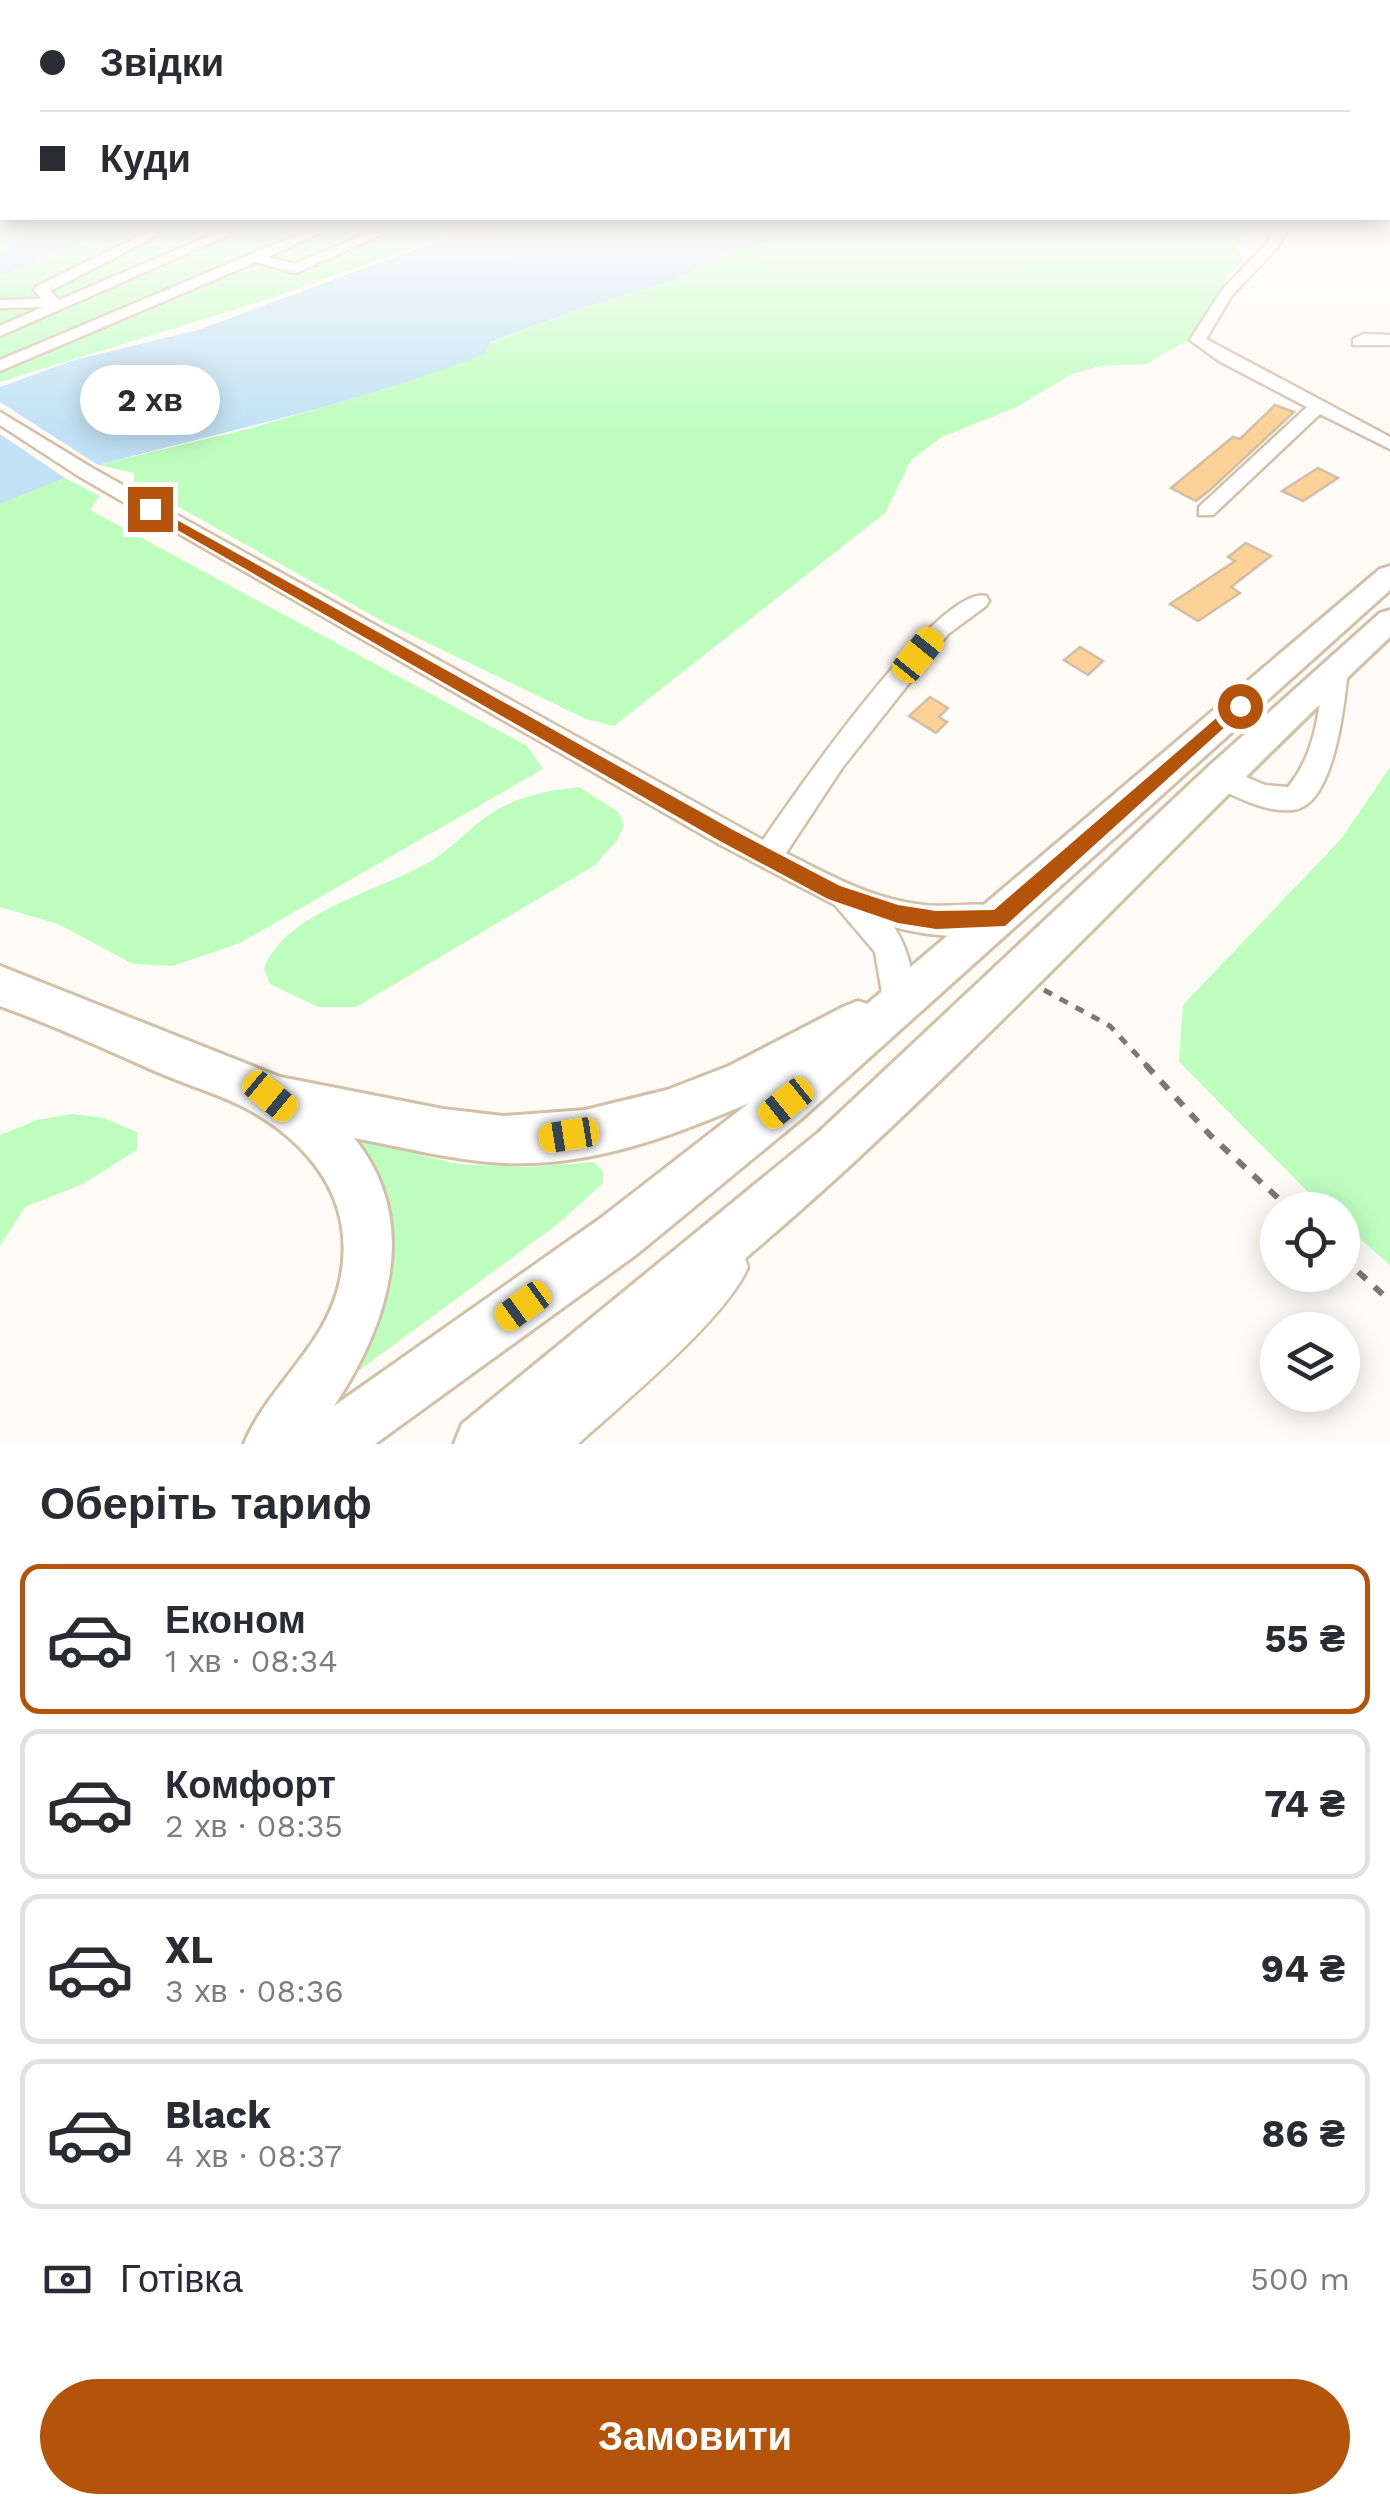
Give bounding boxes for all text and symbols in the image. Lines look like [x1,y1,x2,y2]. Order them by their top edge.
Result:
text: Звідки [100,41,224,85]
text: Куди [100,137,191,181]
callout: 2 хв [80,364,220,434]
text: 2 хв [117,381,183,419]
route end [128,487,173,532]
car [887,622,949,688]
route start [1218,684,1263,729]
car [237,1065,303,1127]
car [753,1072,819,1134]
car [537,1115,601,1155]
map controls [1260,1192,1360,1412]
button: locate [1260,1192,1360,1292]
car [490,1276,556,1336]
button: layers [1260,1312,1360,1412]
text: Оберіть тариф [40,1477,372,1530]
icon: car [45,1594,135,1684]
text: Економ [165,1598,306,1642]
text: 55 ₴ [1264,1617,1345,1661]
text: 1 хв · 08:34 [165,1642,338,1680]
icon: car [45,1759,135,1849]
text: Комфорт [165,1763,336,1807]
text: 74 ₴ [1264,1782,1345,1826]
text: 2 хв · 08:35 [165,1807,343,1845]
icon: car [45,1924,135,2014]
text: XL [165,1928,213,1972]
text: 94 ₴ [1261,1947,1345,1991]
text: 3 хв · 08:36 [165,1972,344,2010]
icon: car [45,2089,135,2179]
text: Black [165,2093,271,2137]
text: 86 ₴ [1262,2112,1345,2156]
text: 4 хв · 08:37 [165,2137,342,2175]
icon: cash [40,2252,95,2307]
text: Готівка [120,2257,243,2301]
text: 500 m [1250,2260,1350,2298]
button: Замовити [40,2379,1350,2494]

